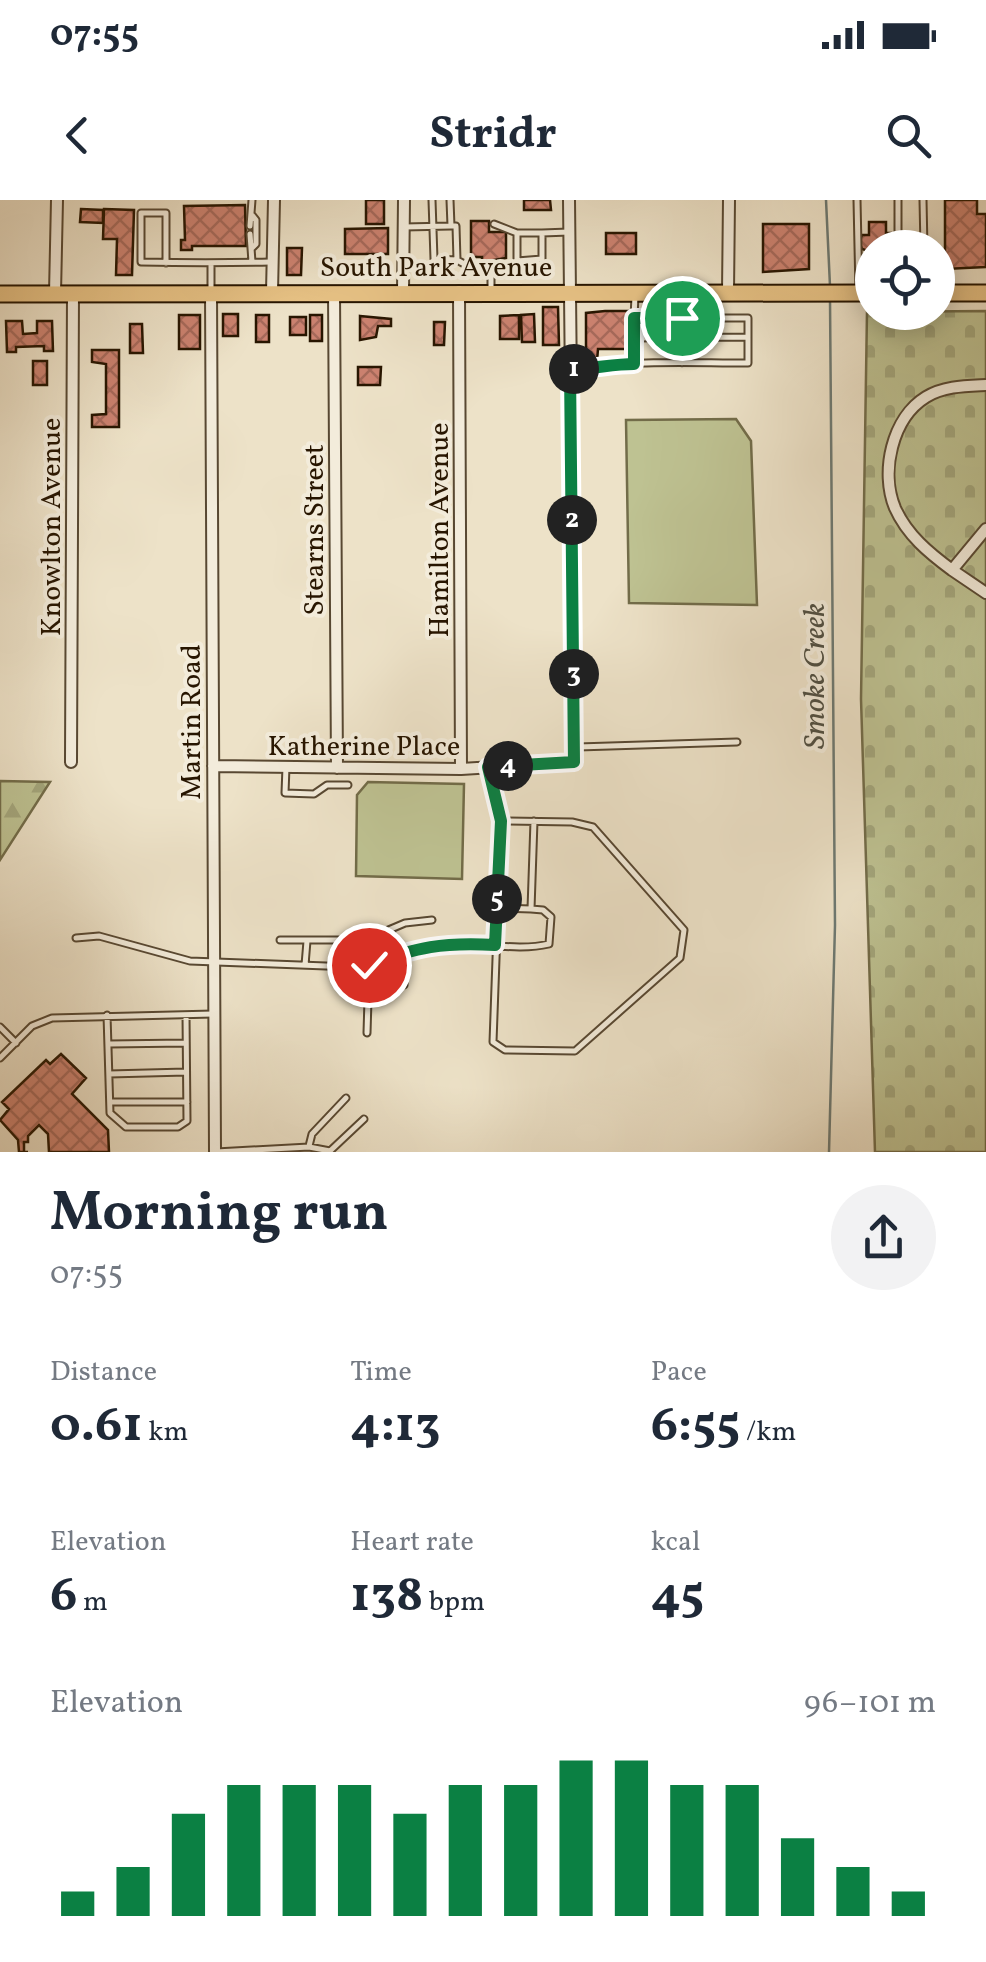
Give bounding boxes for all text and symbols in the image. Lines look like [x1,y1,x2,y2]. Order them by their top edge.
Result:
text: 07:55 [50,9,139,62]
text: Stridr [429,104,557,167]
icon: back [50,108,105,163]
icon: search [881,108,936,163]
map controls [855,230,955,330]
button: locate [855,230,955,330]
street label: South Park Avenue [320,249,552,288]
pin [640,276,725,361]
icon: arrive [655,291,710,346]
pin: 1 [549,344,599,394]
text: 1 [568,349,580,388]
street label: Knowlton Avenue [33,418,72,636]
street label: Hamilton Avenue [421,423,460,637]
street label: Stearns Street [296,444,335,616]
pin: 2 [547,495,597,545]
text: 2 [565,500,579,539]
water label: Smoke Creek [795,603,837,749]
street label: Martin Road [173,644,212,800]
pin: 3 [549,649,599,699]
text: 3 [567,654,581,693]
street label: Katherine Place [268,728,460,767]
pin: 4 [483,741,533,791]
text: 4 [500,746,516,785]
pin: 5 [472,874,522,924]
text: 5 [490,879,504,918]
pin [327,923,412,1008]
icon: check [342,938,397,993]
text: Morning run [50,1177,389,1253]
button: share [831,1185,936,1290]
text: 07:55 [50,1253,123,1297]
text: Distance [50,1353,157,1392]
text: Time [350,1353,412,1392]
text: Pace [651,1353,707,1392]
text: 0.61 [50,1392,143,1462]
text: 4:13 [350,1392,440,1462]
text: 6:55 [651,1392,740,1462]
text: km [143,1413,188,1452]
text: /km [740,1413,796,1452]
text: Elevation [50,1523,166,1562]
text: Heart rate [350,1523,474,1562]
text: kcal [651,1523,700,1562]
text: 6 [50,1562,77,1632]
text: 138 [350,1562,423,1632]
text: 45 [651,1562,704,1632]
text: m [77,1583,108,1622]
text: bpm [423,1583,485,1622]
text: Elevation [50,1682,183,1726]
text: 96–101 m [804,1682,936,1726]

